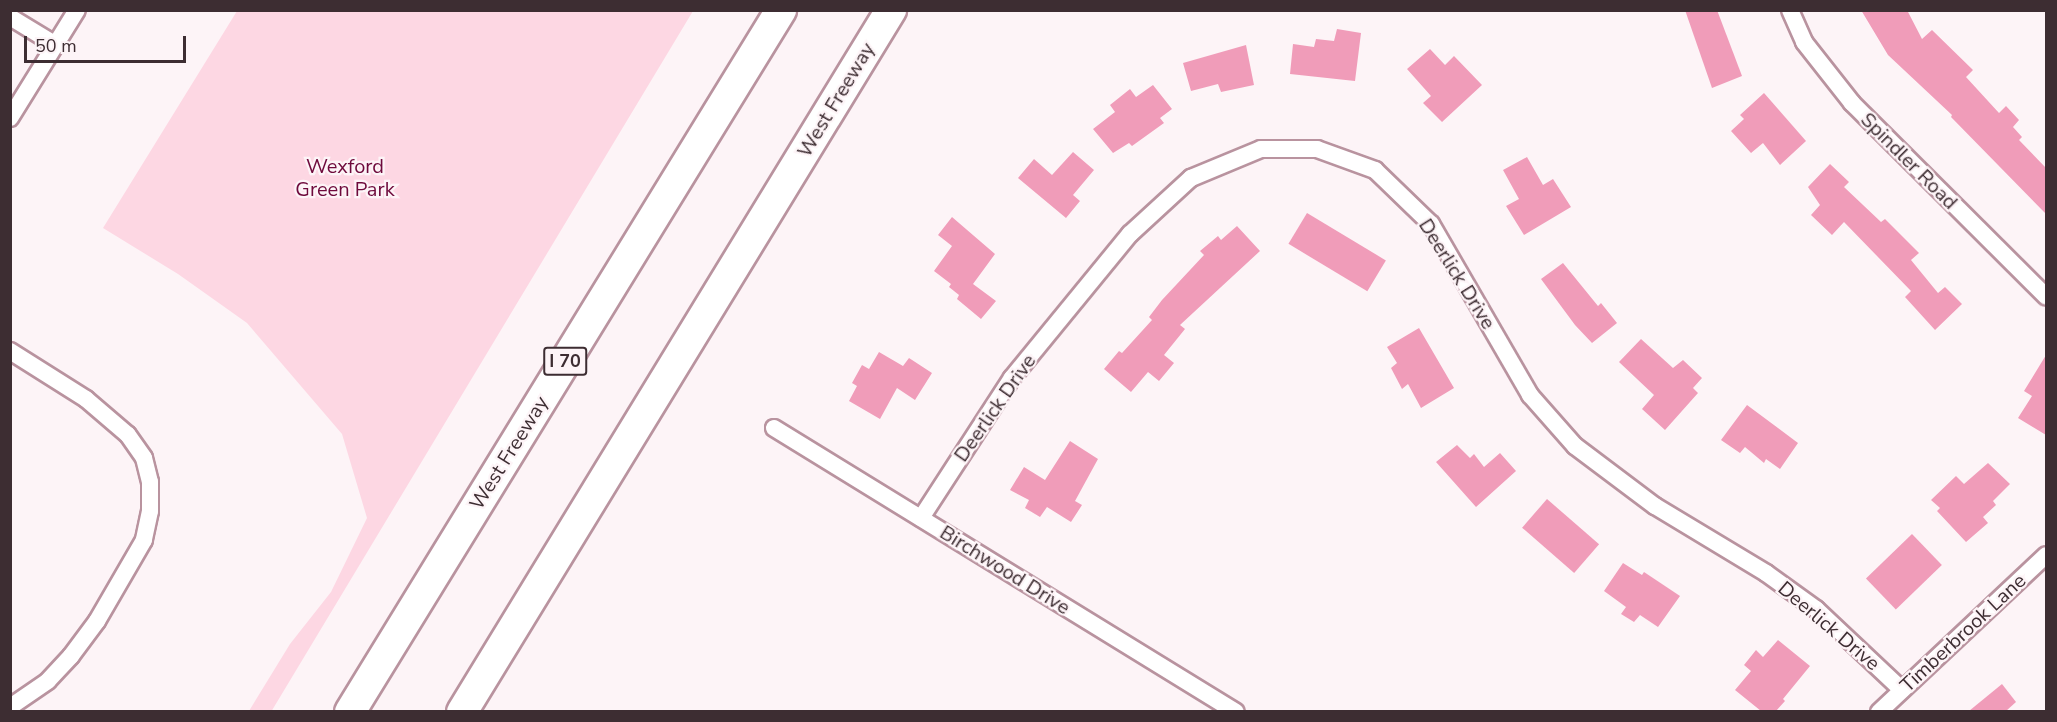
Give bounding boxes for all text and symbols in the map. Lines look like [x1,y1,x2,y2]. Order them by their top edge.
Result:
scale bar [27,24,189,62]
text: 50 m [35,34,77,58]
street label: West Freeway [792,38,880,162]
street label: Spindler Road [1856,108,1962,214]
park label: Wexford Green Park [295,155,395,202]
street label: Deerlick Drive [1414,214,1500,334]
road number: I 70 [542,346,588,376]
street label: Deerlick Drive [949,350,1041,466]
street label: West Freeway [465,392,553,514]
street label: Birchwood Drive [936,520,1074,620]
street label: Timberbrook Lane [1895,569,2031,697]
street label: Deerlick Drive [1773,576,1885,676]

